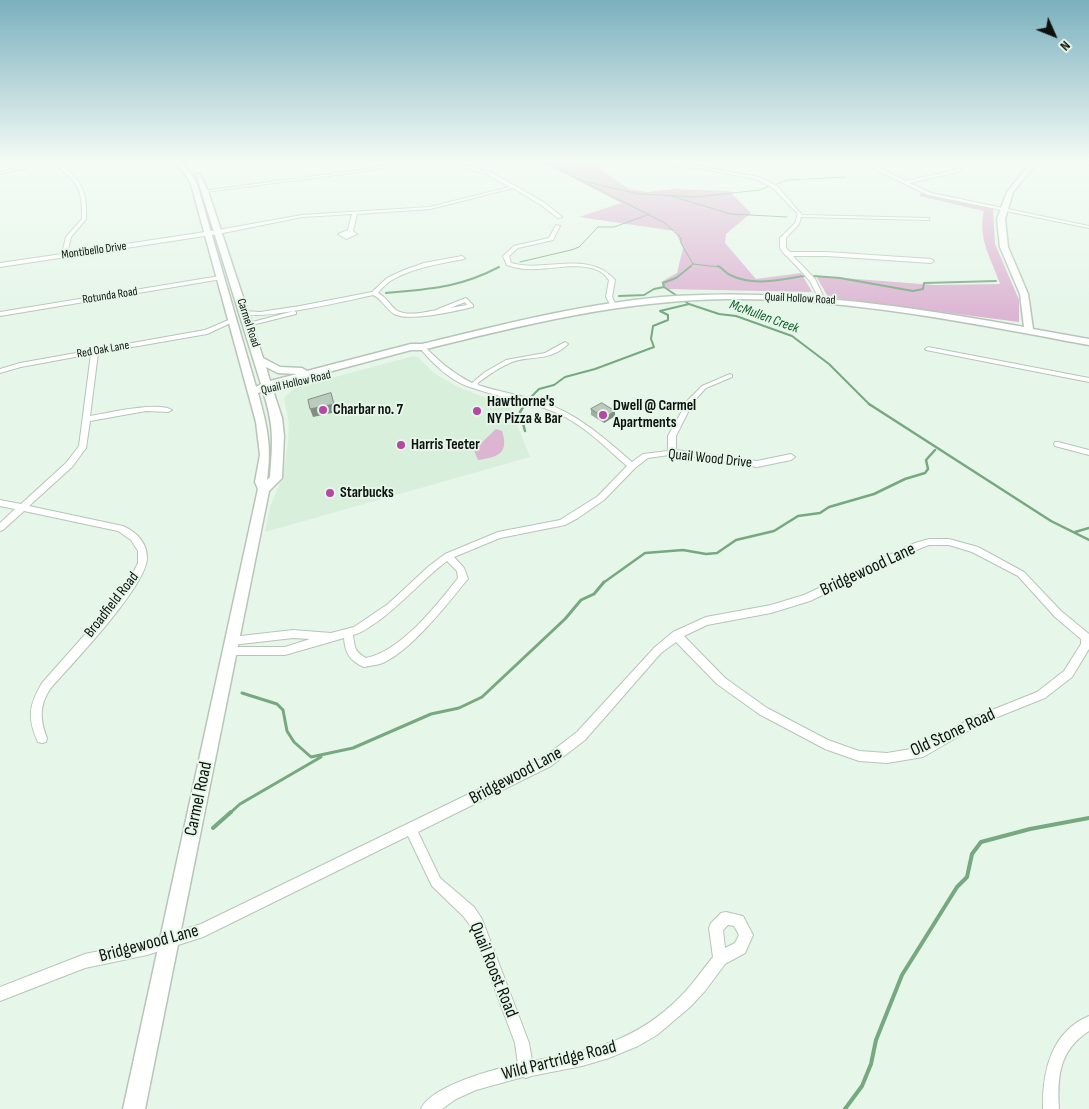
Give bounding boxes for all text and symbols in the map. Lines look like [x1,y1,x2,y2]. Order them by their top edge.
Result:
north arrow [1029,10,1079,60]
text: N [1056,37,1074,54]
street label: Montibello Drive [61,239,127,263]
street label: Rotunda Road [81,285,139,307]
street label: Quail Hollow Road [764,290,836,308]
street label: Carmel Road [233,297,263,349]
water label: McMullen Creek [727,297,801,337]
street label: Red Oak Lane [76,338,130,362]
street label: Quail Hollow Road [260,368,332,398]
place label: Hawthorne's NY Pizza & Bar [487,393,562,428]
place label: Dwell @ Carmel Apartments [613,397,696,432]
place label: Charbar no. 7 [333,401,403,419]
marker: Charbar no. 7 [317,404,329,416]
marker: Hawthorne's NY Pizza & Bar [471,405,483,417]
marker: Dwell @ Carmel Apartments [597,409,609,421]
place label: Harris Teeter [411,436,480,454]
marker: Harris Teeter [395,439,407,451]
street label: Quail Wood Drive [667,446,753,472]
place label: Starbucks [340,484,394,502]
marker: Starbucks [324,487,336,499]
street label: Bridgewood Lane [817,539,919,601]
street label: Broadfield Road [81,569,143,641]
street label: Old Stone Road [907,704,999,762]
street label: Bridgewood Lane [466,742,566,810]
street label: Carmel Road [181,760,217,838]
street label: Quail Roost Road [464,919,522,1021]
street label: Bridgewood Lane [97,920,201,968]
street label: Wild Partridge Road [500,1036,618,1086]

